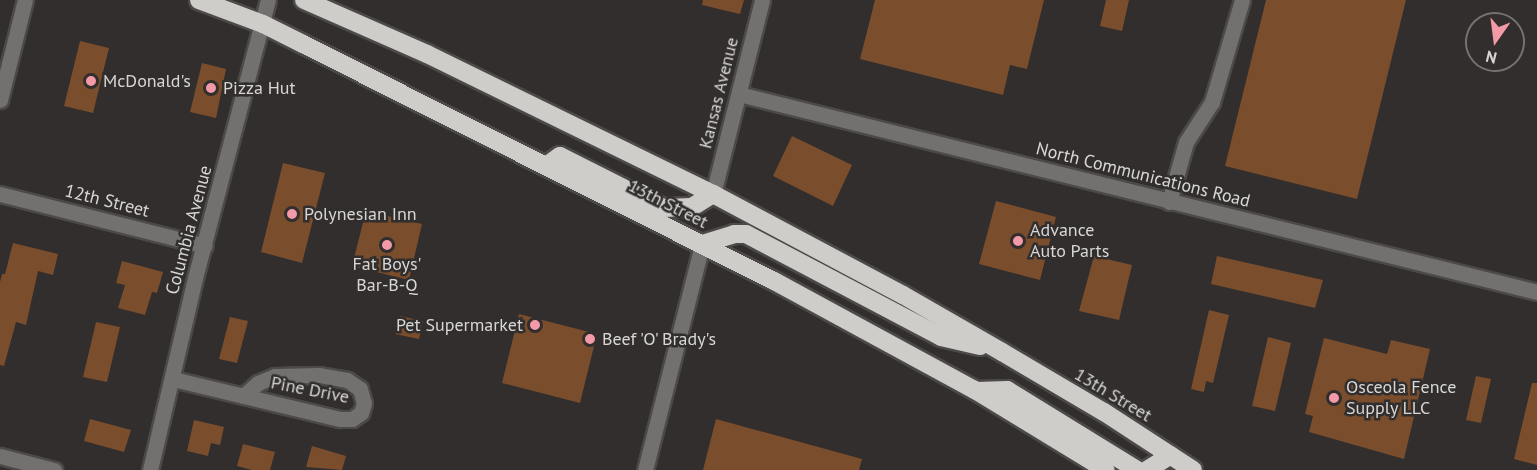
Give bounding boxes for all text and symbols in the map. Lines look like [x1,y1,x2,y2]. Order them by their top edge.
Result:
north arrow [1465,12,1525,72]
street label: Kansas Avenue [695,35,743,151]
text: N [1484,47,1499,69]
place label: McDonald's [103,70,191,92]
marker: McDonald's [84,74,98,88]
place label: Pizza Hut [223,77,296,99]
marker: Pizza Hut [204,81,218,95]
street label: North Communications Road [1034,138,1252,212]
street label: Columbia Avenue [161,163,217,297]
street label: 13th Street [625,175,711,233]
street label: 12th Street [62,180,152,222]
place label: Polynesian Inn [304,203,417,225]
marker: Polynesian Inn [285,207,299,221]
place label: Advance Auto Parts [1030,220,1109,262]
marker: Advance Auto Parts [1011,234,1025,248]
marker: Fat Boys' Bar-B-Q [380,238,394,252]
place label: Fat Boys' Bar-B-Q [353,254,421,296]
place label: Pet Supermarket [396,314,523,336]
marker: Pet Supermarket [528,318,542,332]
place label: Beef 'O' Brady's [602,328,719,350]
marker: Beef 'O' Brady's [583,332,597,346]
street label: 13th Street [1070,364,1156,426]
street label: Pine Drive [269,372,351,408]
place label: Osceola Fence Supply LLC [1346,377,1456,420]
marker: Osceola Fence Supply LLC [1327,391,1341,405]

